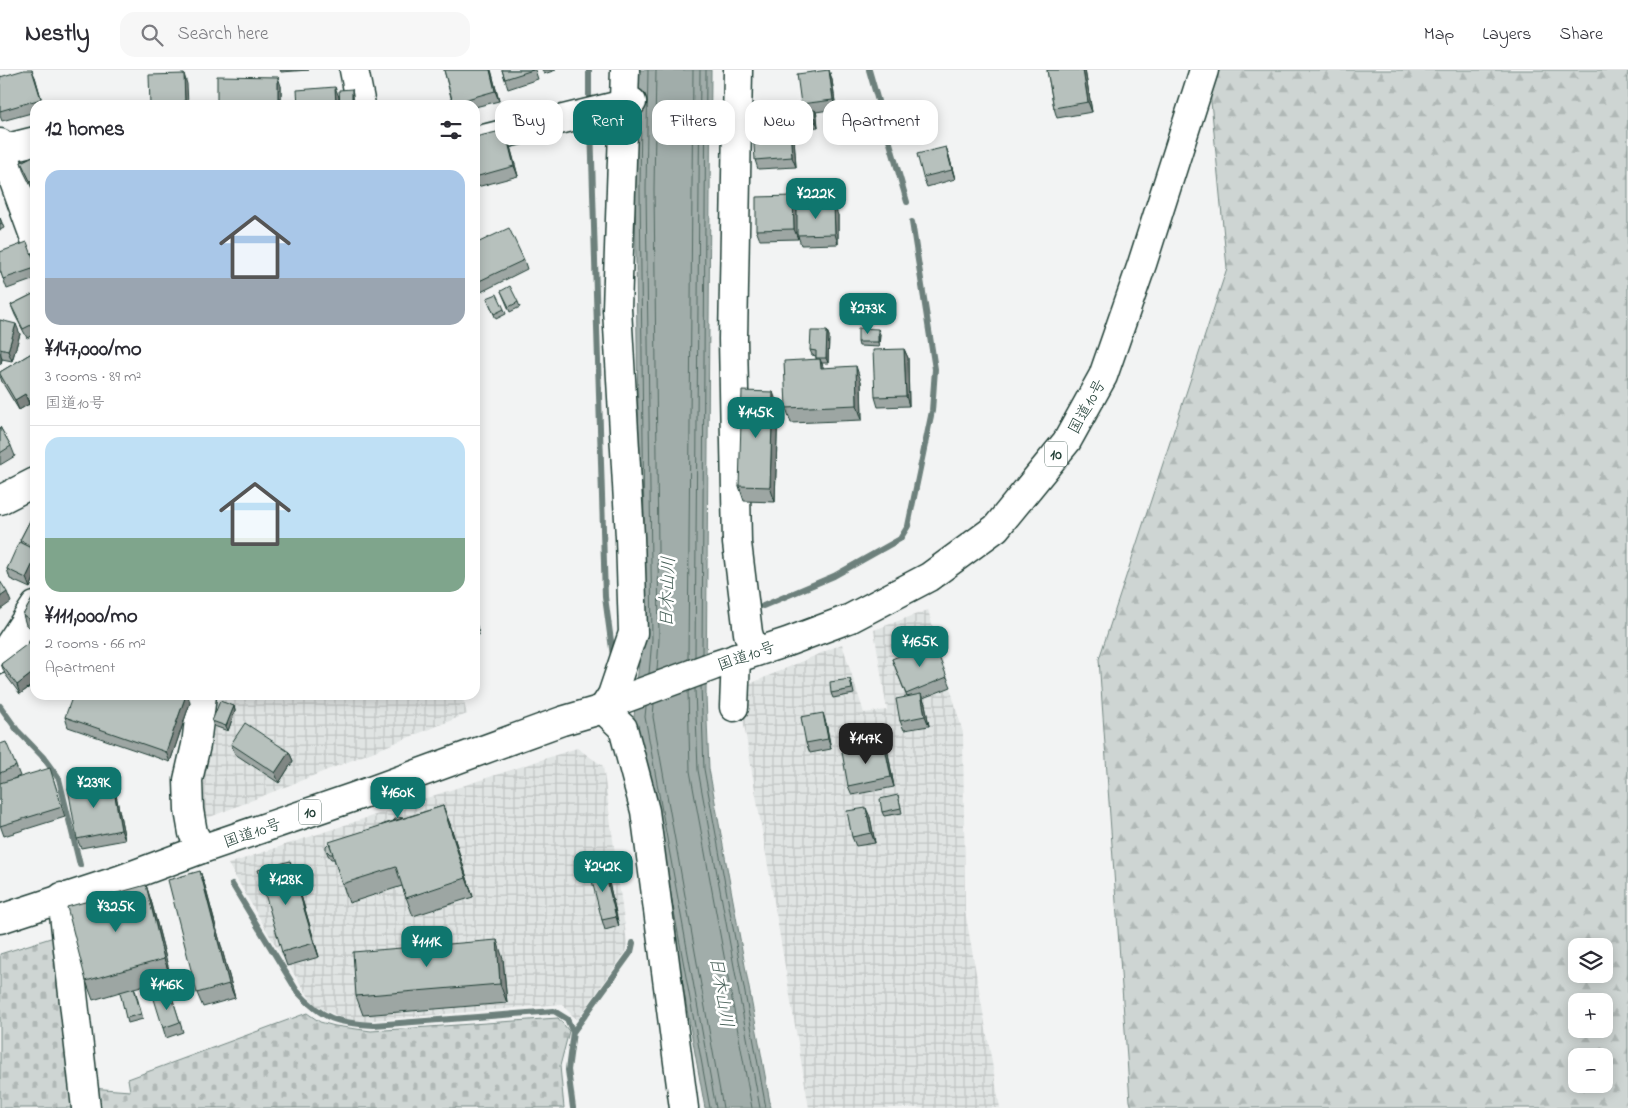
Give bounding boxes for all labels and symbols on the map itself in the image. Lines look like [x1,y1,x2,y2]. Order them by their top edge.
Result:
pin: ¥222K [781,178,851,220]
pin: ¥273K [833,292,903,335]
street label: 国道10号 [1063,375,1113,439]
pin: ¥145K [721,396,791,439]
road number: 10 [1045,442,1067,466]
water label: 日木山川 [655,556,683,629]
pin: ¥165K [885,626,955,668]
street label: 国道10号 [714,636,779,678]
pin: ¥147K [831,722,901,765]
pin: ¥239K [59,766,129,809]
pin: ¥160K [363,776,433,819]
road number: 10 [299,800,321,824]
street label: 国道10号 [220,813,285,855]
pin: ¥242K [568,850,638,893]
pin: ¥128K [251,864,321,906]
pin: ¥325K [81,890,151,933]
pin: ¥111K [392,926,462,968]
water label: 日木山川 [702,955,738,1030]
pin: ¥146K [132,968,202,1011]

